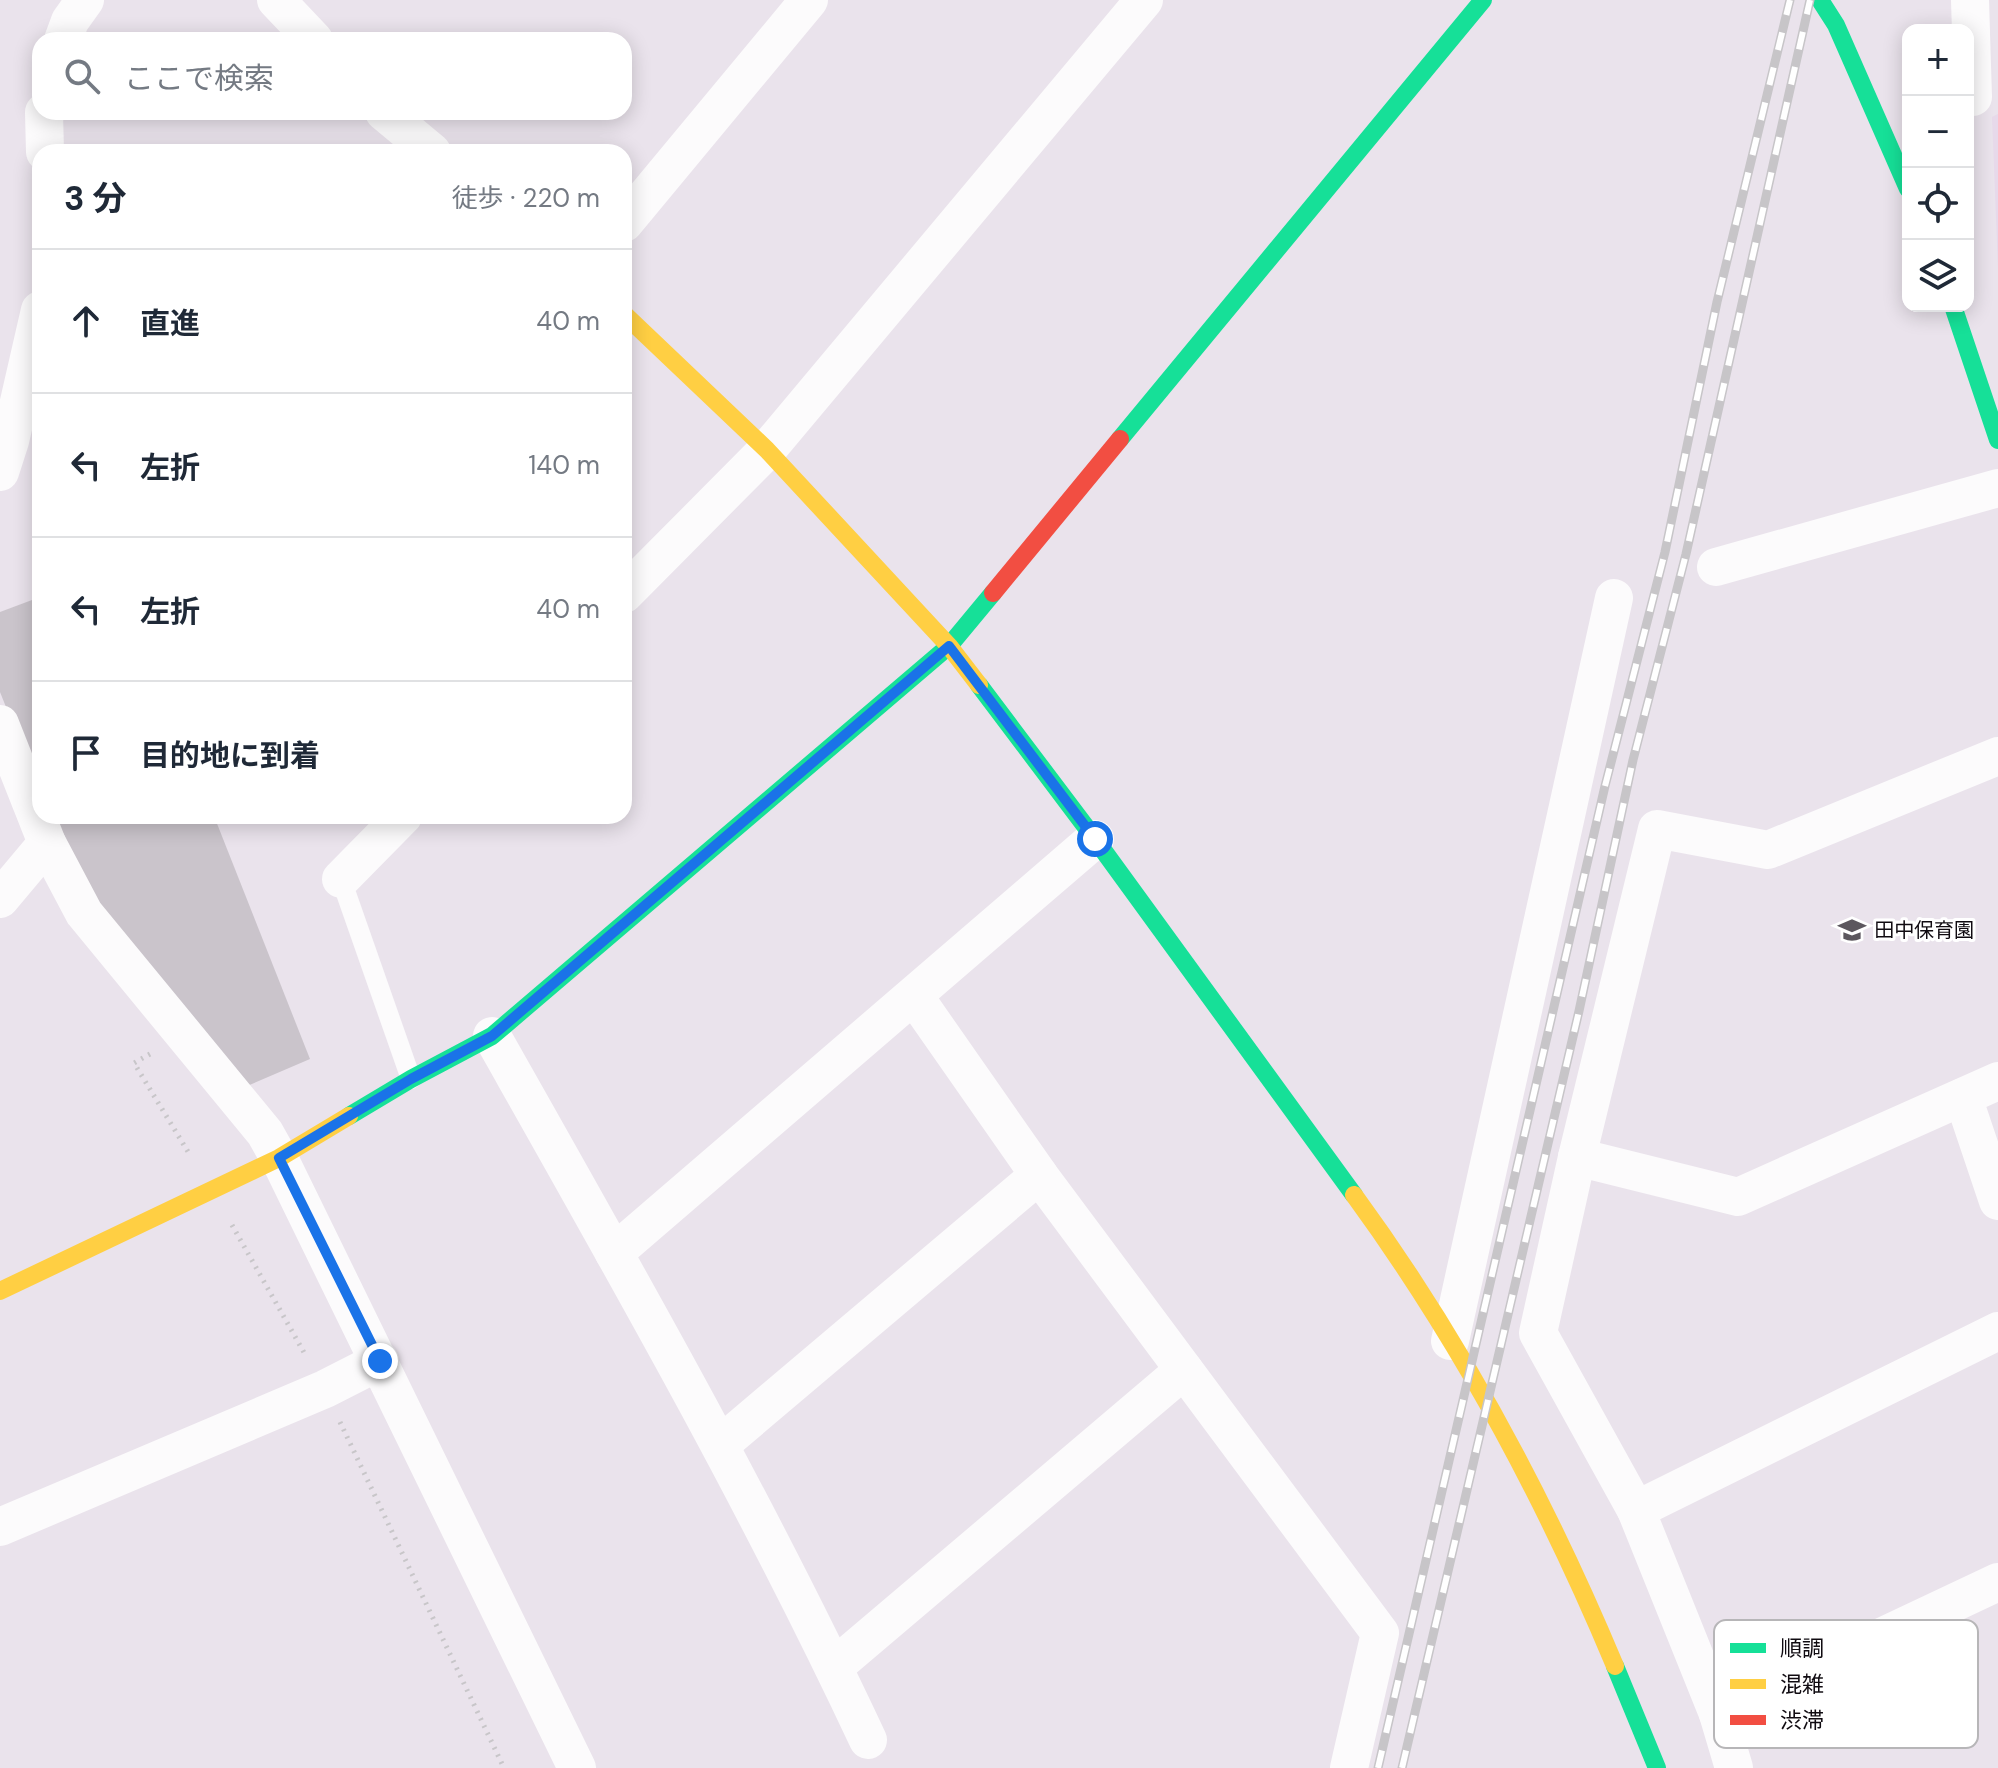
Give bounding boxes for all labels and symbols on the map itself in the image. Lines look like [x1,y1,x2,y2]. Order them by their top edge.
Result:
route start [1077,821,1113,857]
school or university icon: 田中保育園 [1837,915,1867,945]
place label: 田中保育園 [1874,917,1974,943]
route end [362,1343,398,1379]
legend [1714,1620,1978,1748]
text: 順調 [1780,1634,1824,1663]
text: 混雑 [1780,1670,1824,1699]
text: 渋滞 [1780,1706,1824,1735]

